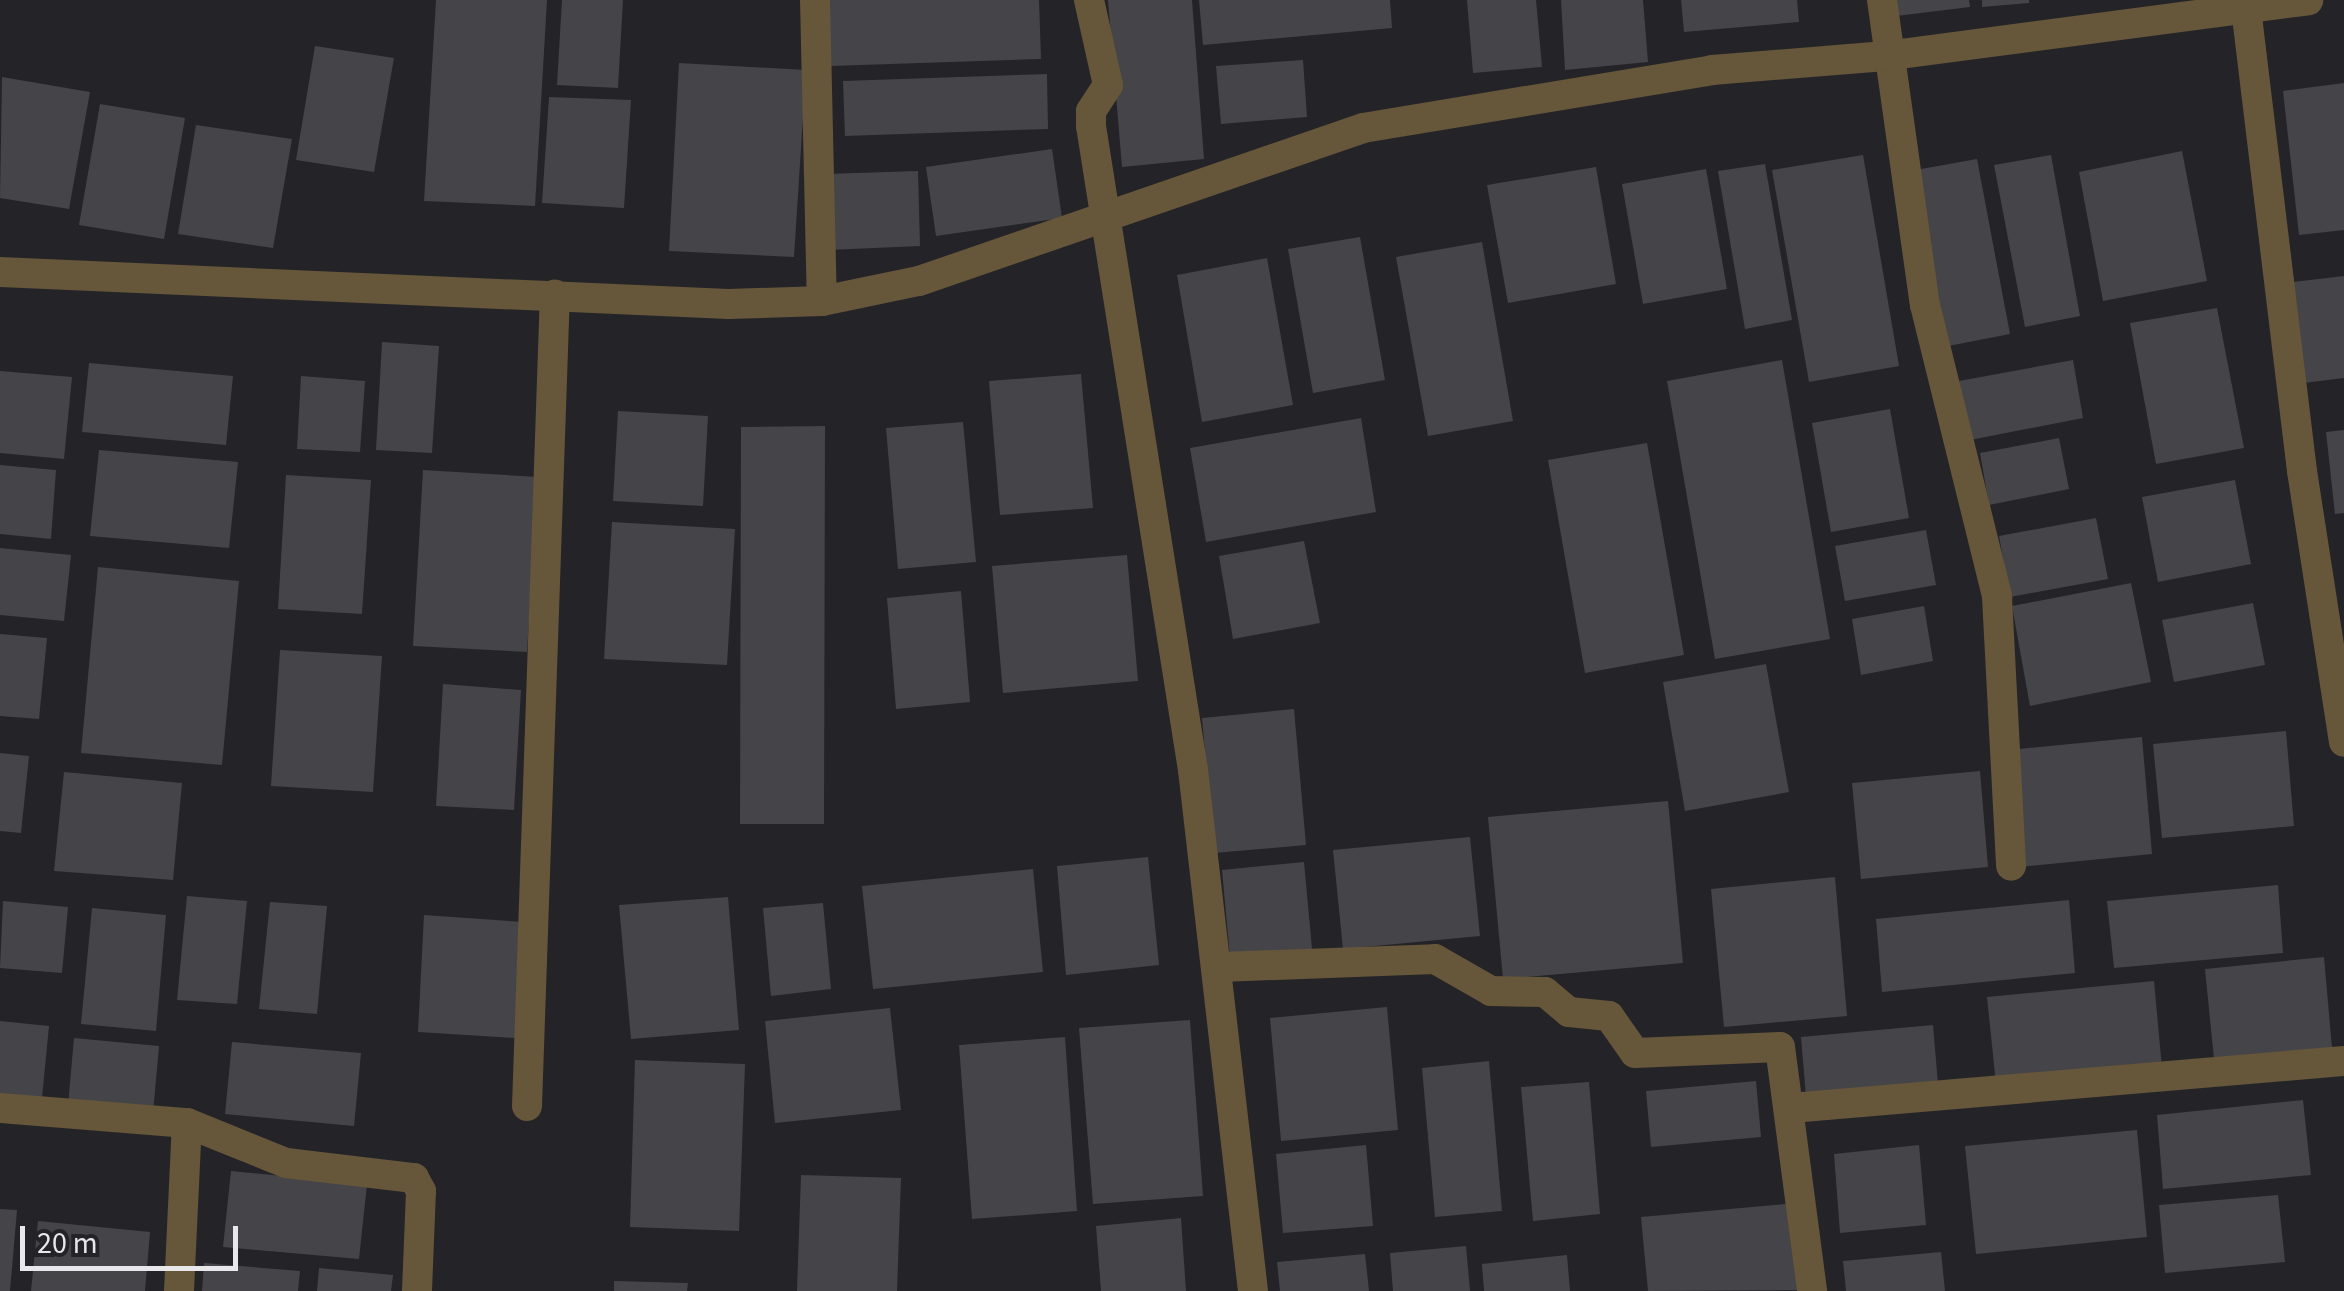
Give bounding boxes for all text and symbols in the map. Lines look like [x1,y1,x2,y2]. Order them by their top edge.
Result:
scale bar [25,1206,242,1268]
text: 20 m [37,1222,98,1265]

